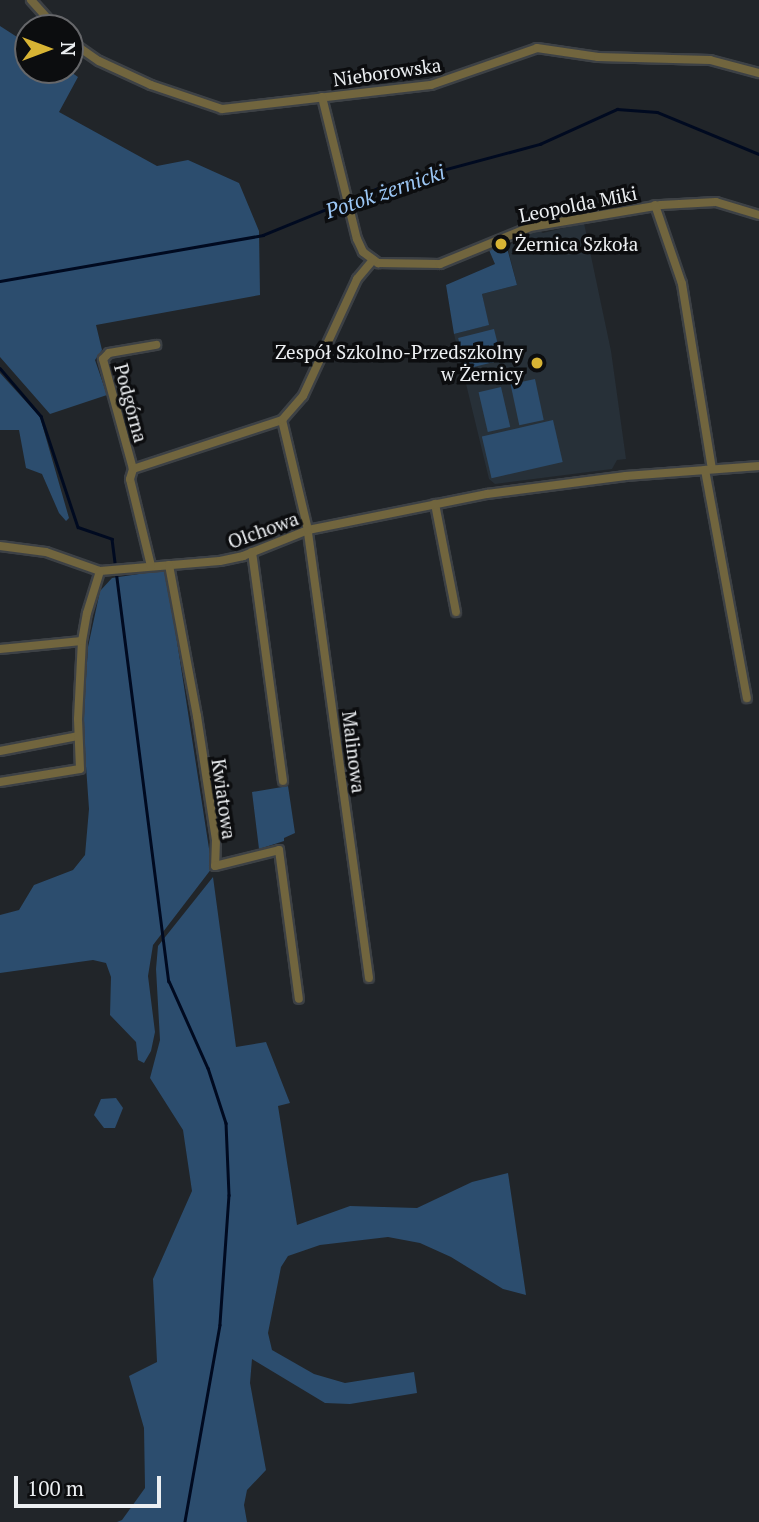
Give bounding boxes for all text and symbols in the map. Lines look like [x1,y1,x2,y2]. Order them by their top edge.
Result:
north arrow [14,14,84,84]
text: N [56,42,81,56]
street label: Nieborowska [331,53,443,91]
water label: Potok żernicki [322,159,448,223]
street label: Leopolda Miki [517,181,639,227]
place label: Żernica Szkoła [515,233,638,255]
marker: Żernica Szkoła [493,236,509,252]
place label: Zespół Szkolno-Przedszkolny w Żernicy [275,341,523,385]
marker: Zespół Szkolno-Przedszkolny w Żernicy [529,355,545,371]
street label: Podgórna [110,361,152,445]
street label: Olchowa [225,507,301,553]
street label: Malinowa [338,710,370,794]
street label: Kwiatowa [207,757,241,841]
scale bar [18,1462,164,1506]
text: 100 m [27,1474,84,1502]

